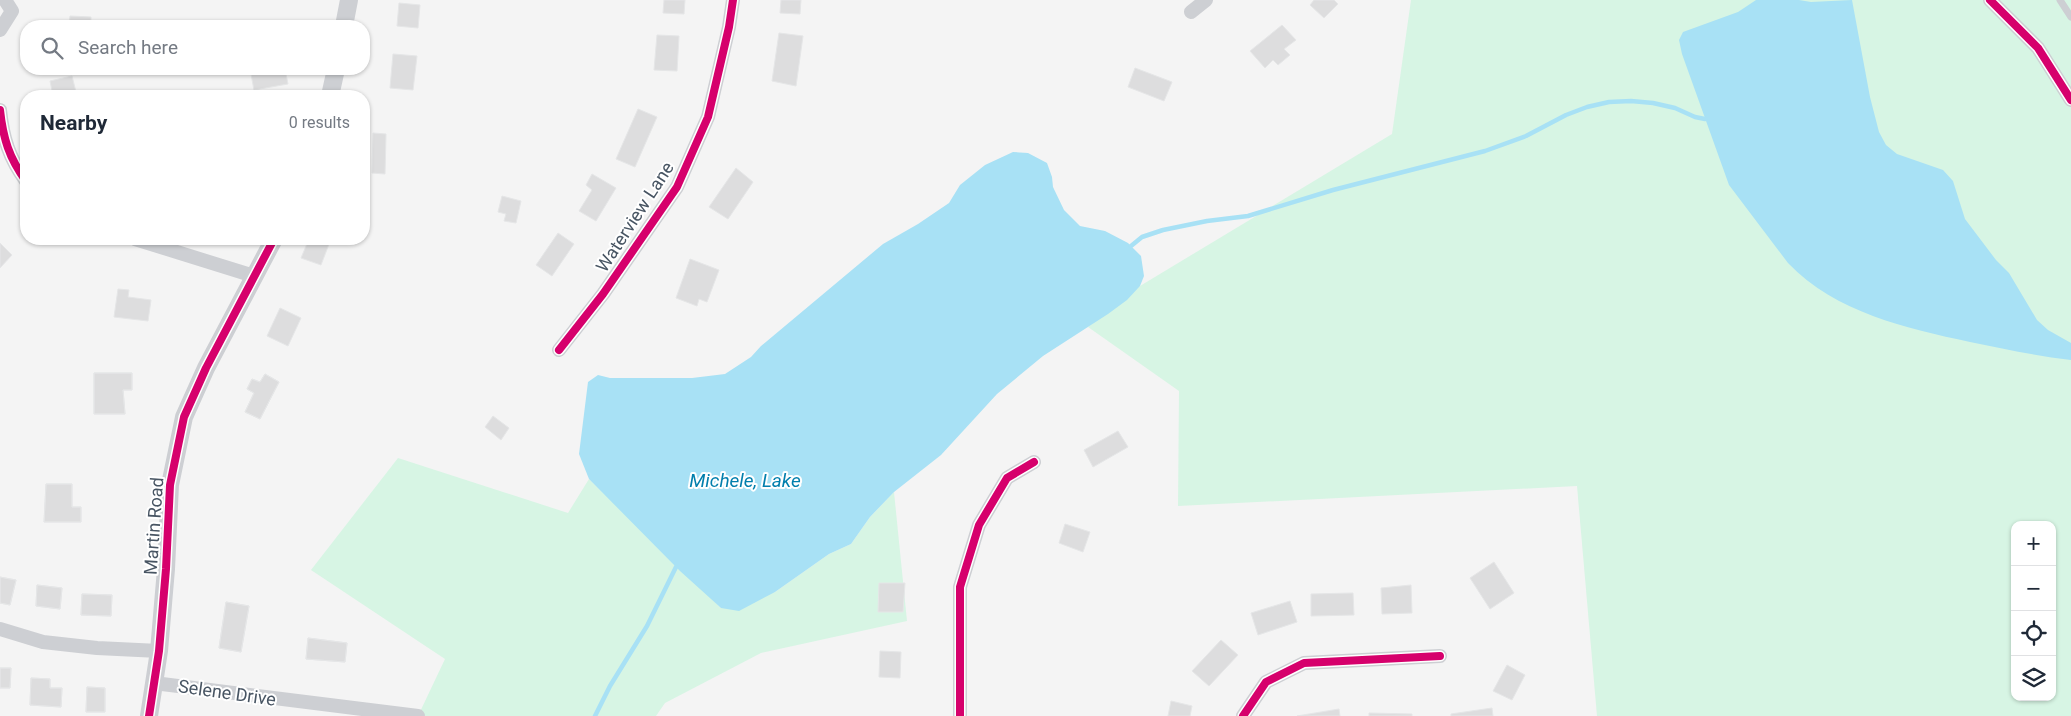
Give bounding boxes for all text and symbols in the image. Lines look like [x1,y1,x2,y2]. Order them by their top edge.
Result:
search box [20,20,370,75]
icon: search [38,34,66,62]
text: Search here [78,36,178,59]
text: Nearby [40,111,107,135]
text: 0 results [289,113,350,132]
street label: Waterview Lane [591,158,678,276]
water label: Michele, Lake [689,469,801,492]
street label: Martin Road [140,476,167,576]
map controls [2011,521,2056,701]
button: + [2011,521,2056,566]
button: − [2011,566,2056,611]
button: locate [2011,611,2056,656]
button: layers [2011,656,2056,701]
street label: Selene Drive [177,675,277,710]

